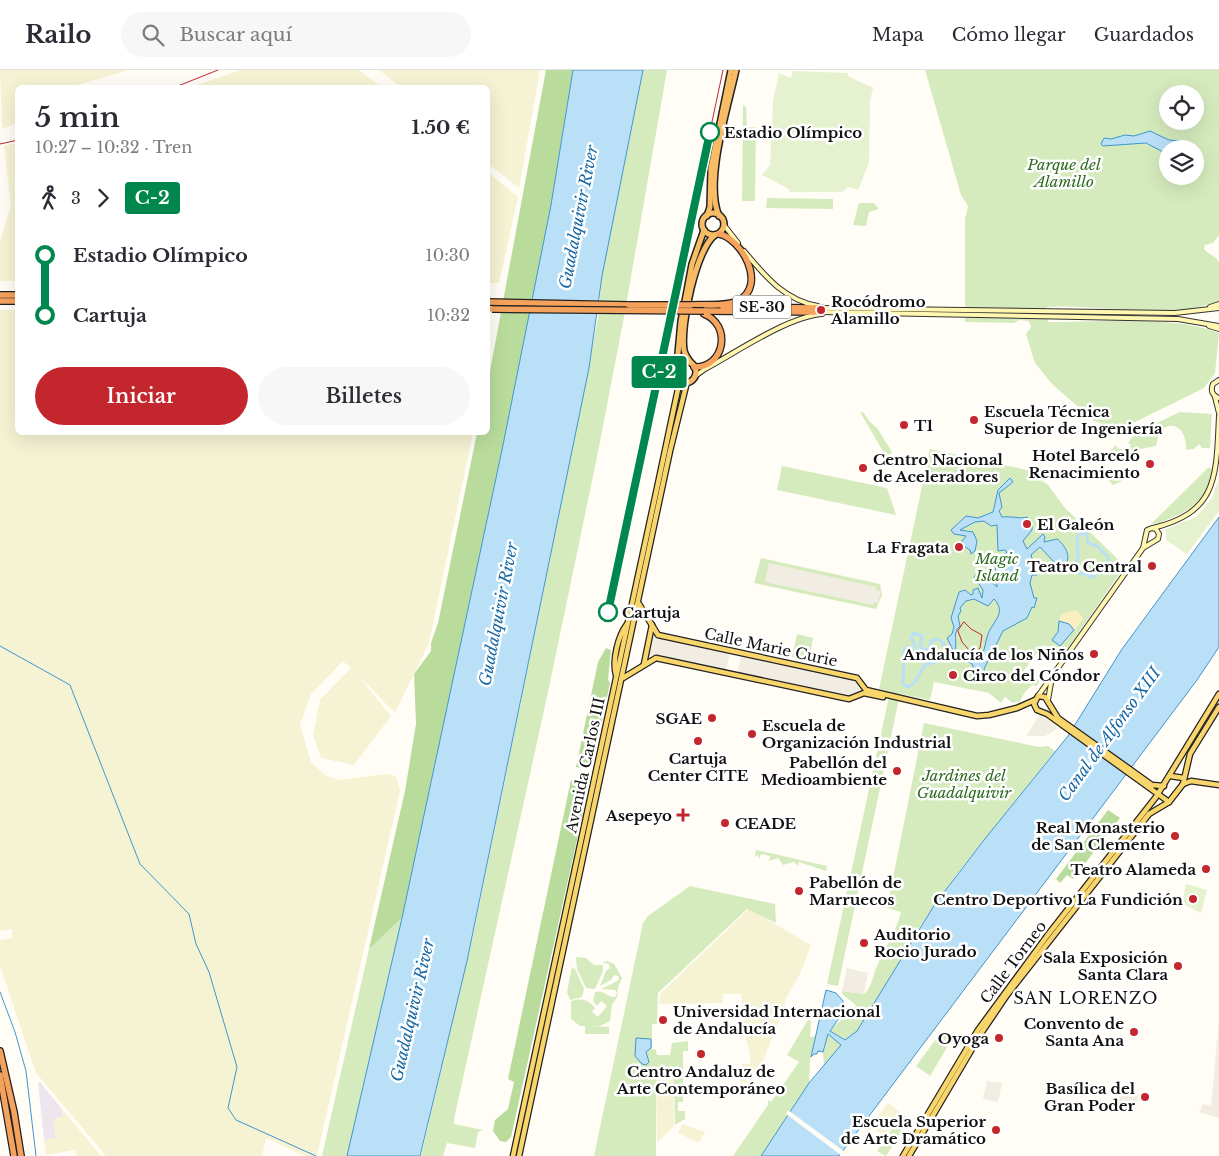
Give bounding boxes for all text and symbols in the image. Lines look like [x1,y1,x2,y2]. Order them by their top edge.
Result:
search box [121,12,471,57]
text: Railo [25,20,91,49]
icon: search [139,21,167,49]
text: Buscar aquí [179,23,292,46]
text: Mapa [872,24,924,46]
text: Cómo llegar [952,24,1066,46]
text: Guardados [1094,24,1194,46]
map controls [1159,85,1204,185]
button: locate [1159,85,1204,130]
text: 5 min [35,100,120,135]
text: 1.50 € [412,116,470,139]
marker: Estadio Olímpico [700,122,720,142]
place label: Estadio Olímpico [724,123,862,142]
text: 10:27 – 10:32 · Tren [35,137,192,157]
button: layers [1159,140,1204,185]
water label: Guadalquivir River [554,143,602,291]
park label: Parque del Alamillo [1026,155,1101,191]
icon: walk [35,184,63,212]
icon: forward [89,184,117,212]
text: C-2 [135,187,170,209]
text: 3 [71,188,81,208]
text: Estadio Olímpico [73,244,248,267]
text: 10:30 [426,245,470,265]
place label: Rocódromo Alamillo [830,292,926,328]
road number: SE-30 [733,296,791,318]
text: Cartuja [73,304,147,327]
marker: Rocódromo Alamillo [815,304,827,316]
text: 10:32 [427,305,470,325]
line badge: C-2 [630,356,688,388]
text: C-2 [642,361,676,383]
button: Iniciar [35,367,248,425]
button: Billetes [258,367,470,425]
place label: Escuela Técnica Superior de Ingeniería [984,402,1163,438]
marker: Escuela Técnica Superior de Ingeniería [968,414,980,426]
place label: T1 [914,416,933,435]
marker: T1 [898,419,910,431]
place label: Hotel Barceló Renacimiento [1028,446,1140,482]
place label: Centro Nacional de Aceleradores [873,450,1004,486]
marker: Hotel Barceló Renacimiento [1144,458,1156,470]
marker: Centro Nacional de Aceleradores [857,462,869,474]
place label: El Galeón [1037,515,1115,534]
marker: El Galeón [1021,518,1033,530]
place label: La Fragata [867,538,949,557]
water label: Guadalquivir River [474,540,522,688]
marker: La Fragata [953,541,965,553]
park label: Magic Island [974,549,1019,585]
place label: Teatro Central [1027,557,1143,576]
marker: Teatro Central [1146,560,1158,572]
marker: Cartuja [598,602,618,622]
place label: Cartuja [622,603,681,622]
street label: Calle Marie Curie [703,624,839,670]
place label: Andalucía de los Niños [902,645,1084,664]
marker: Andalucía de los Niños [1088,648,1100,660]
water label: Canal de Alfonso XIII [1054,662,1165,805]
place label: Circo del Cóndor [963,666,1100,685]
marker: Circo del Cóndor [947,669,959,681]
street label: Avenida Carlos III [561,695,609,836]
place label: SGAE [656,709,702,728]
marker: SGAE [706,712,718,724]
place label: Escuela de Organización Industrial [762,716,952,752]
marker: Escuela de Organización Industrial [746,728,758,740]
marker: Cartuja Center CITE [692,735,704,747]
place label: Cartuja Center CITE [648,749,748,785]
place label: Pabellón del Medioambiente [761,753,888,789]
marker: Pabellón del Medioambiente [891,765,903,777]
park label: Jardines del Guadalquivir [917,766,1012,802]
place label: Asepeyo [605,806,672,825]
marker: Asepeyo [676,808,690,822]
place label: CEADE [735,814,796,833]
marker: CEADE [719,817,731,829]
place label: Real Monasterio de San Clemente [1031,818,1165,854]
marker: Real Monasterio de San Clemente [1169,830,1181,842]
place label: Teatro Alameda [1071,860,1196,879]
marker: Teatro Alameda [1200,863,1212,875]
place label: Pabellón de Marruecos [809,873,902,909]
marker: Pabellón de Marruecos [793,885,805,897]
place label: Centro Deportivo La Fundición [933,890,1183,909]
marker: Centro Deportivo La Fundición [1187,893,1199,905]
street label: Calle Torneo [976,917,1050,1007]
place label: Auditorio Rocio Jurado [873,925,977,961]
water label: Guadalquivir River [386,936,438,1083]
marker: Auditorio Rocio Jurado [858,937,870,949]
place label: Sala Exposición Santa Clara [1043,948,1168,984]
marker: Sala Exposición Santa Clara [1172,960,1184,972]
district label: SAN LORENZO [1013,988,1159,1008]
place label: Universidad Internacional de Andalucía [673,1002,881,1038]
marker: Universidad Internacional de Andalucía [657,1014,669,1026]
place label: Convento de Santa Ana [1024,1014,1124,1050]
marker: Convento de Santa Ana [1128,1026,1140,1038]
place label: Oyoga [938,1029,989,1048]
marker: Oyoga [993,1032,1005,1044]
marker: Centro Andaluz de Arte Contemporáneo [695,1048,707,1060]
place label: Centro Andaluz de Arte Contemporáneo [616,1062,785,1098]
place label: Basílica del Gran Poder [1044,1079,1136,1115]
marker: Basílica del Gran Poder [1139,1091,1151,1103]
place label: Escuela Superior de Arte Dramático [841,1112,987,1148]
marker: Escuela Superior de Arte Dramático [990,1124,1002,1136]

